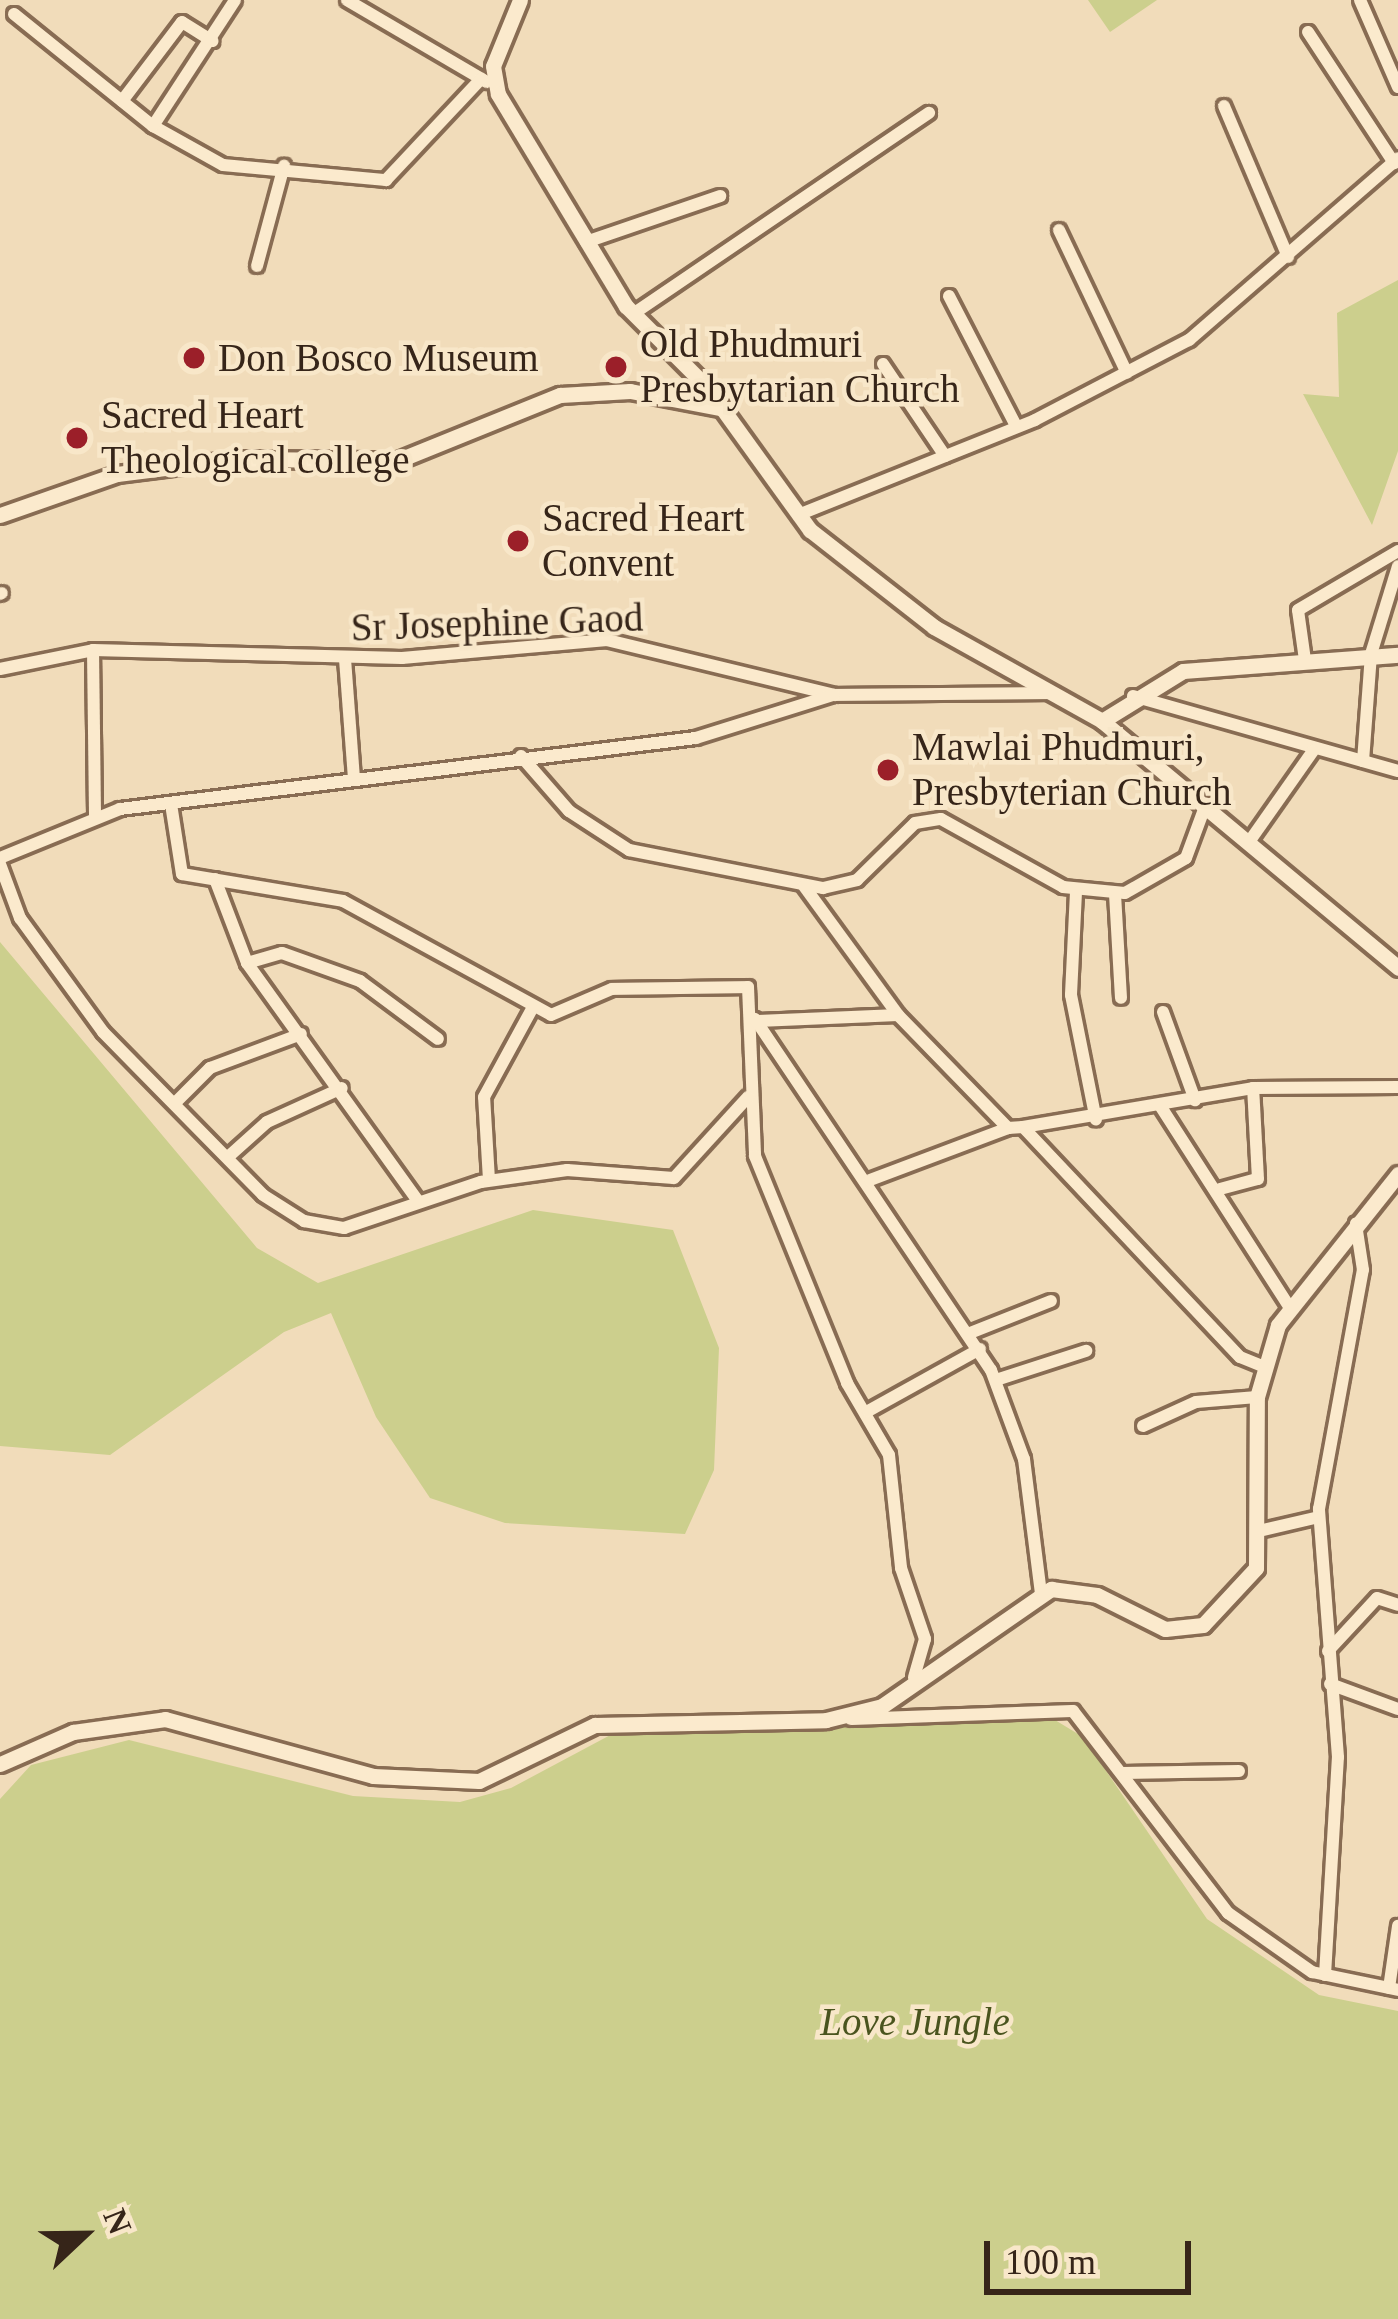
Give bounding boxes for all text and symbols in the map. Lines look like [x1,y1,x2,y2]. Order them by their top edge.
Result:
place label: Old Phudmuri Presbytarian Church [640,322,960,413]
place label: Don Bosco Museum [218,335,539,381]
marker: Don Bosco Museum [181,345,207,371]
marker: Old Phudmuri Presbytarian Church [603,354,629,380]
place label: Sacred Heart Theological college [101,393,410,484]
marker: Sacred Heart Theological college [64,425,90,451]
place label: Sacred Heart Convent [542,496,744,587]
marker: Sacred Heart Convent [505,528,531,554]
street label: Sr Josephine Gaod [350,595,644,651]
place label: Mawlai Phudmuri, Presbyterian Church [912,725,1232,816]
marker: Mawlai Phudmuri, Presbyterian Church [875,757,901,783]
park label: Love Jungle [820,1999,1010,2045]
north arrow [24,2175,144,2295]
text: N [96,2204,139,2239]
scale bar [990,2217,1197,2291]
text: 100 m [1005,2242,1096,2282]

